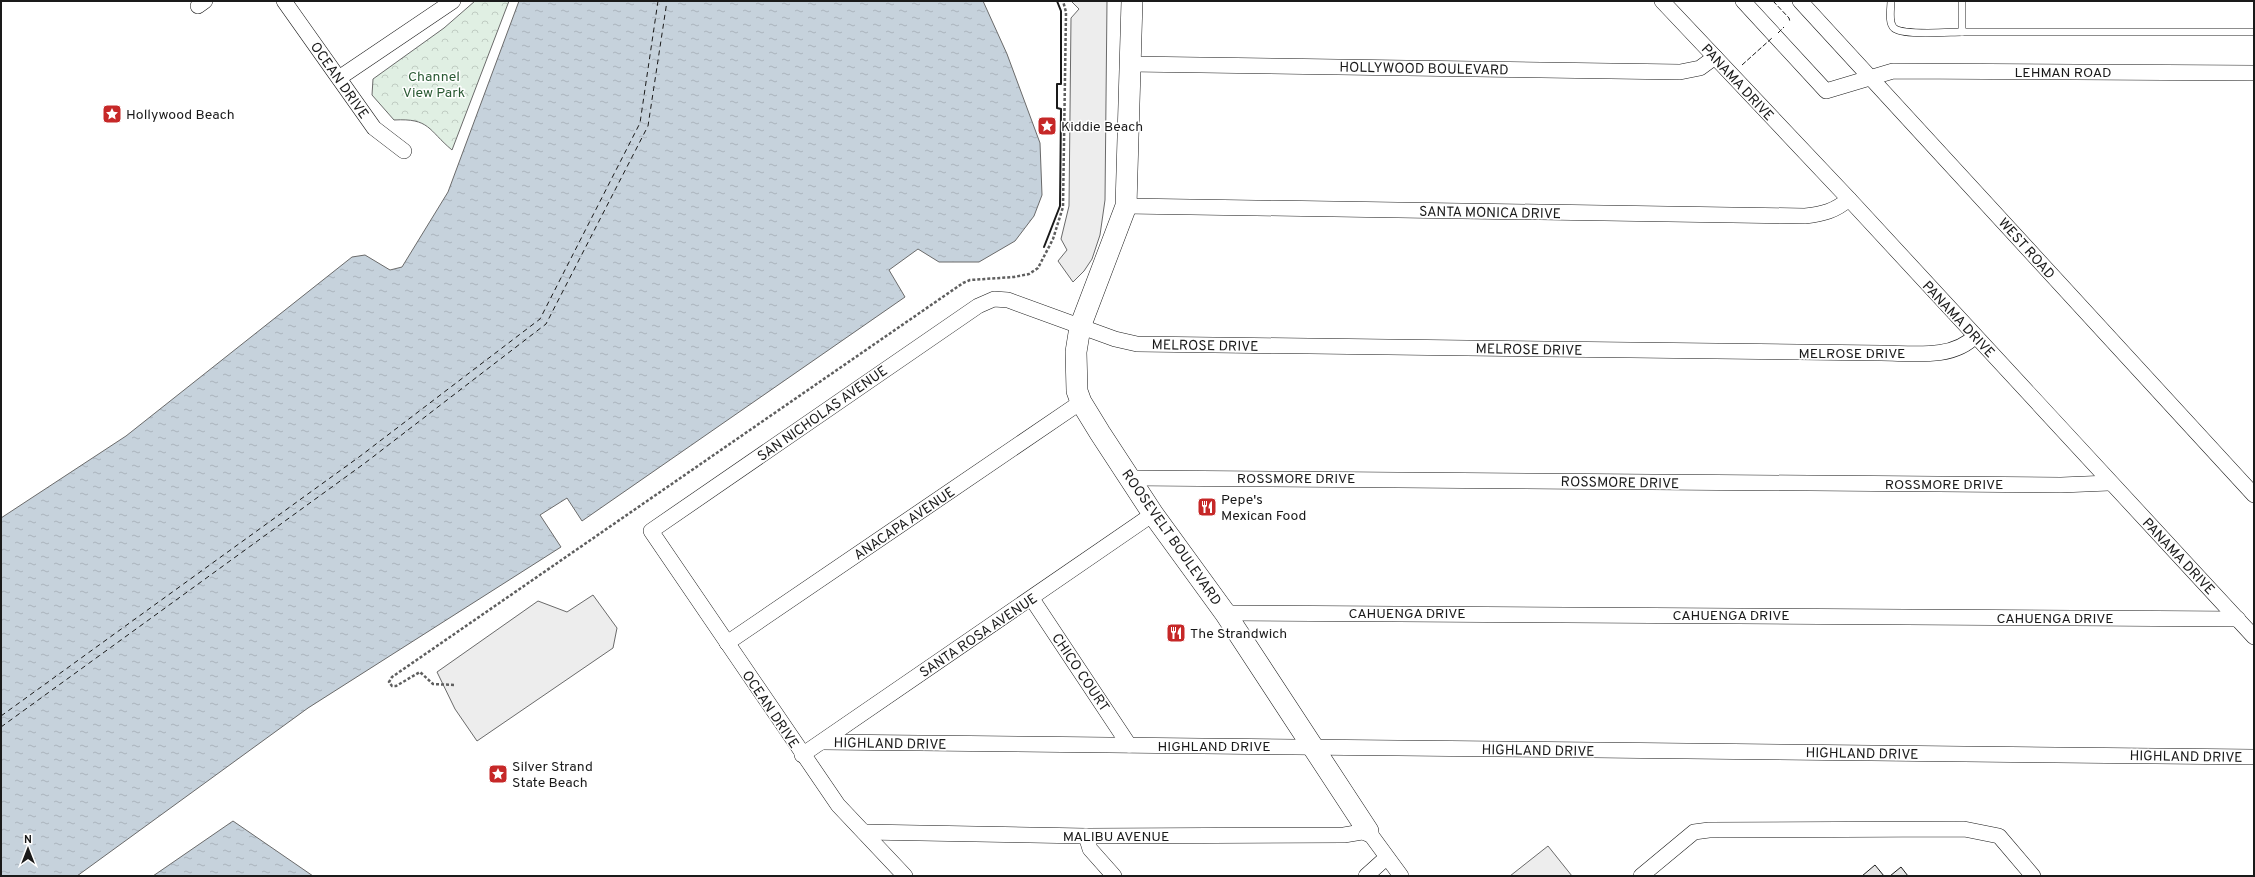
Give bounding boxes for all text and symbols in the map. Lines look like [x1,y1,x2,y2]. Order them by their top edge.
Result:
street label: OCEAN DRIVE [306,39,372,123]
street label: PANAMA DRIVE [1697,41,1777,125]
street label: HOLLYWOOD BOULEVARD [1339,60,1509,79]
street label: LEHMAN ROAD [2015,65,2111,82]
park label: Channel View Park [403,69,465,102]
place icon: Hollywood Beach [101,103,123,125]
place label: Hollywood Beach [126,107,235,124]
place icon: Kiddie Beach [1036,115,1058,137]
place label: Kiddie Beach [1061,119,1143,136]
street label: SANTA MONICA DRIVE [1419,204,1561,223]
street label: WEST ROAD [1994,215,2058,283]
street label: PANAMA DRIVE [1918,278,1998,362]
street label: MELROSE DRIVE [1151,337,1259,356]
street label: MELROSE DRIVE [1475,341,1583,360]
street label: MELROSE DRIVE [1799,346,1905,363]
street label: SAN NICHOLAS AVENUE [755,363,891,466]
street label: ROOSEVELT BOULEVARD [1117,467,1224,609]
street label: ROSSMORE DRIVE [1237,471,1355,488]
street label: ROSSMORE DRIVE [1561,474,1679,493]
street label: ROSSMORE DRIVE [1885,477,2003,494]
street label: ANACAPA AVENUE [851,484,959,564]
place label: Pepe's Mexican Food [1221,492,1306,525]
restaurant icon: Pepe's Mexican Food [1196,496,1218,518]
street label: PANAMA DRIVE [2138,515,2218,599]
street label: SANTA ROSA AVENUE [917,591,1041,682]
street label: CAHUENGA DRIVE [1348,606,1466,623]
street label: CAHUENGA DRIVE [1672,608,1790,625]
street label: CAHUENGA DRIVE [1996,611,2114,628]
restaurant icon: The Strandwich [1165,622,1187,644]
place label: The Strandwich [1190,626,1287,643]
street label: CHICO COURT [1047,630,1112,715]
street label: OCEAN DRIVE [738,668,802,752]
street label: HIGHLAND DRIVE [833,735,947,754]
street label: HIGHLAND DRIVE [1157,739,1271,756]
street label: HIGHLAND DRIVE [1481,742,1595,761]
street label: HIGHLAND DRIVE [1805,745,1919,764]
street label: HIGHLAND DRIVE [2129,748,2243,767]
place label: Silver Strand State Beach [512,759,593,792]
place icon: Silver Strand State Beach [487,763,509,785]
north arrow [8,829,48,869]
street label: MALIBU AVENUE [1063,829,1169,846]
text: N [24,833,32,847]

